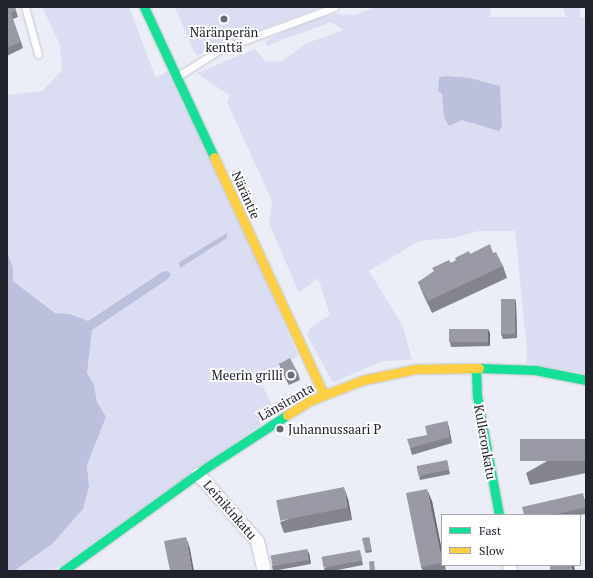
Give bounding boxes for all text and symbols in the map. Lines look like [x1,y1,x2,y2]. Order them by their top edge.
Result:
marker: Näränperän kenttä [219,14,229,24]
place label: Näränperän kenttä [190,25,258,56]
street label: Näräntie [229,169,263,221]
place label: Meerin grilli [211,367,283,383]
marker: Meerin grilli [286,370,296,380]
street label: Länsiranta [255,380,317,424]
street label: Kulleronkatu [471,403,499,481]
place label: Juhannussaari P [288,421,381,437]
marker: Juhannussaari P [275,424,285,434]
street label: Leinikinkatu [200,477,260,543]
legend [441,514,581,566]
text: Fast [479,523,501,538]
text: Slow [479,543,504,558]

